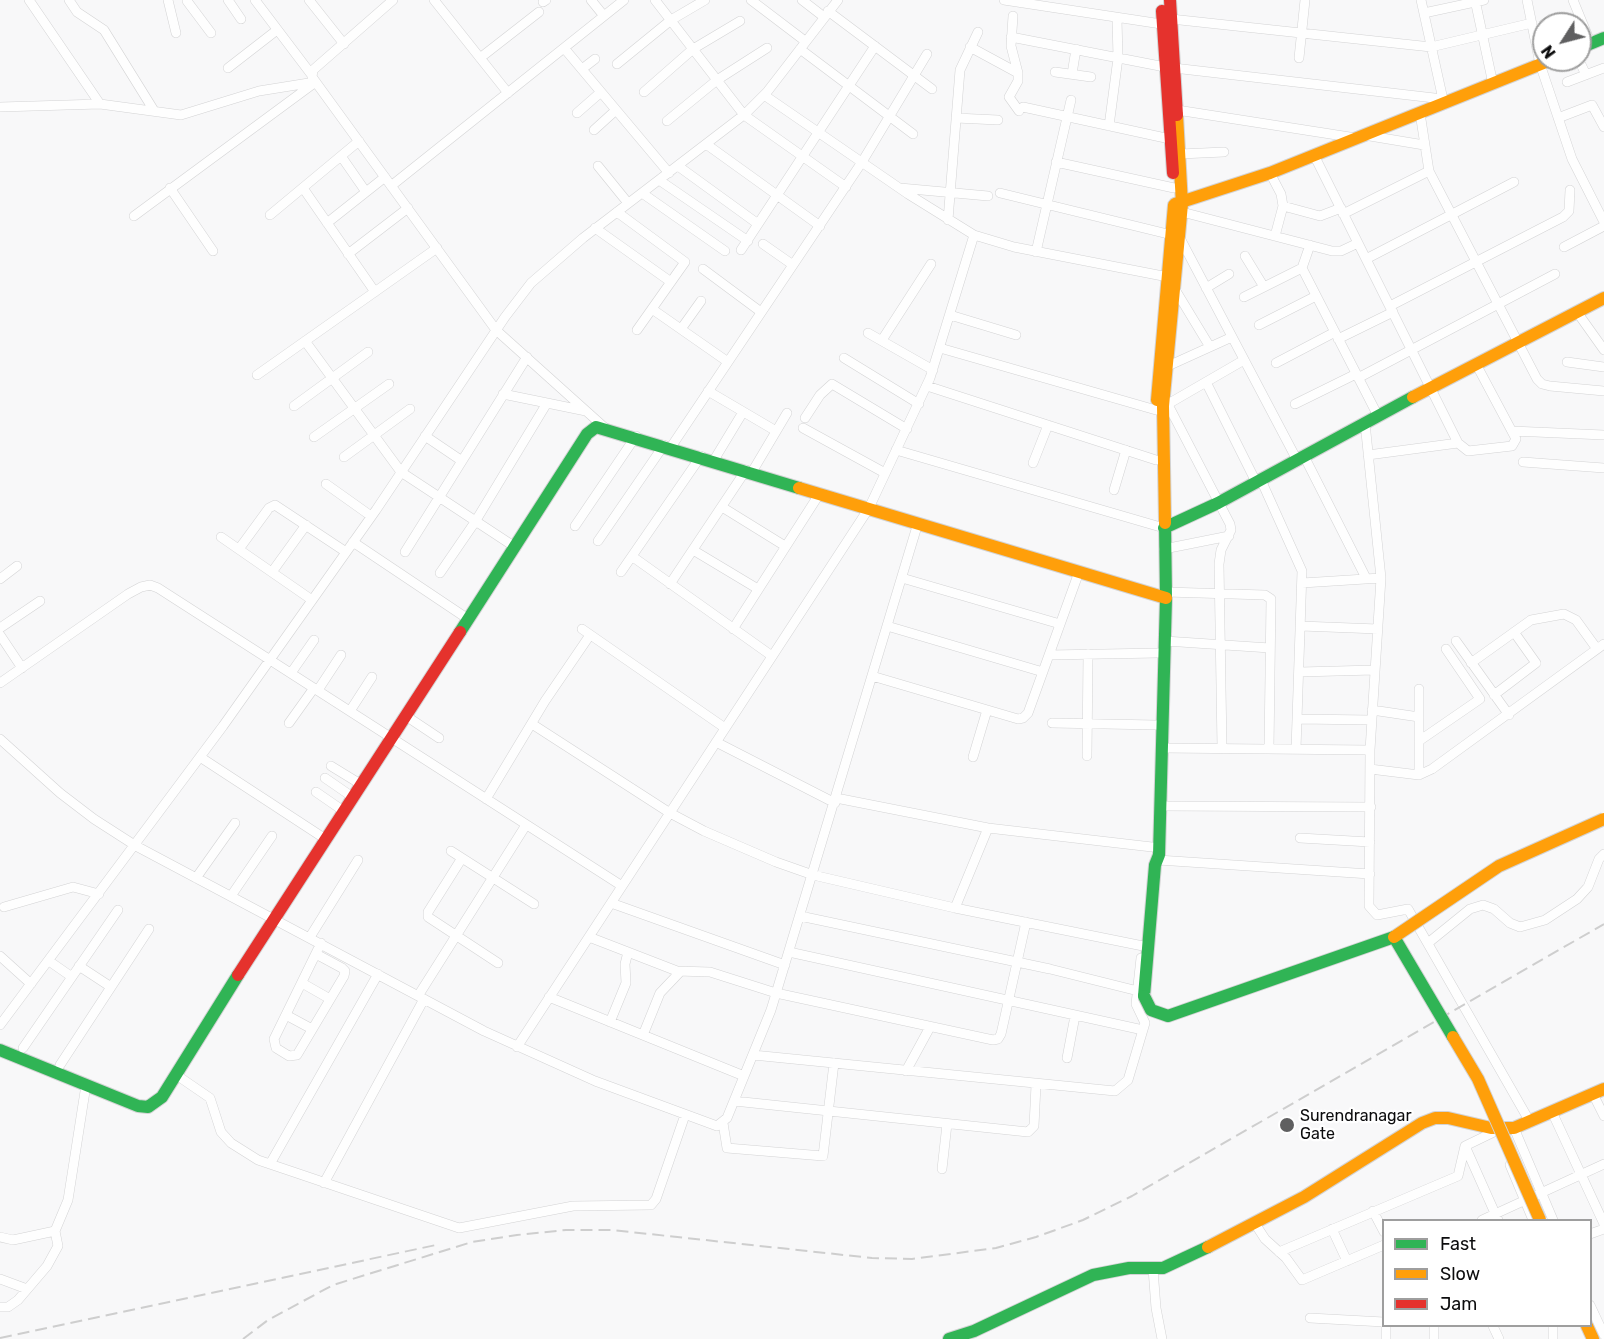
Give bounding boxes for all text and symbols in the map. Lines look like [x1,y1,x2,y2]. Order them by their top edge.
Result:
north arrow [1532,12,1592,72]
text: N [1538,41,1560,62]
place label: Surendranagar Gate [1300,1106,1411,1144]
marker: Surendranagar Gate [1278,1116,1296,1134]
legend [1382,1219,1592,1327]
text: Fast [1440,1233,1476,1255]
text: Slow [1440,1263,1480,1285]
text: Jam [1440,1293,1477,1315]

